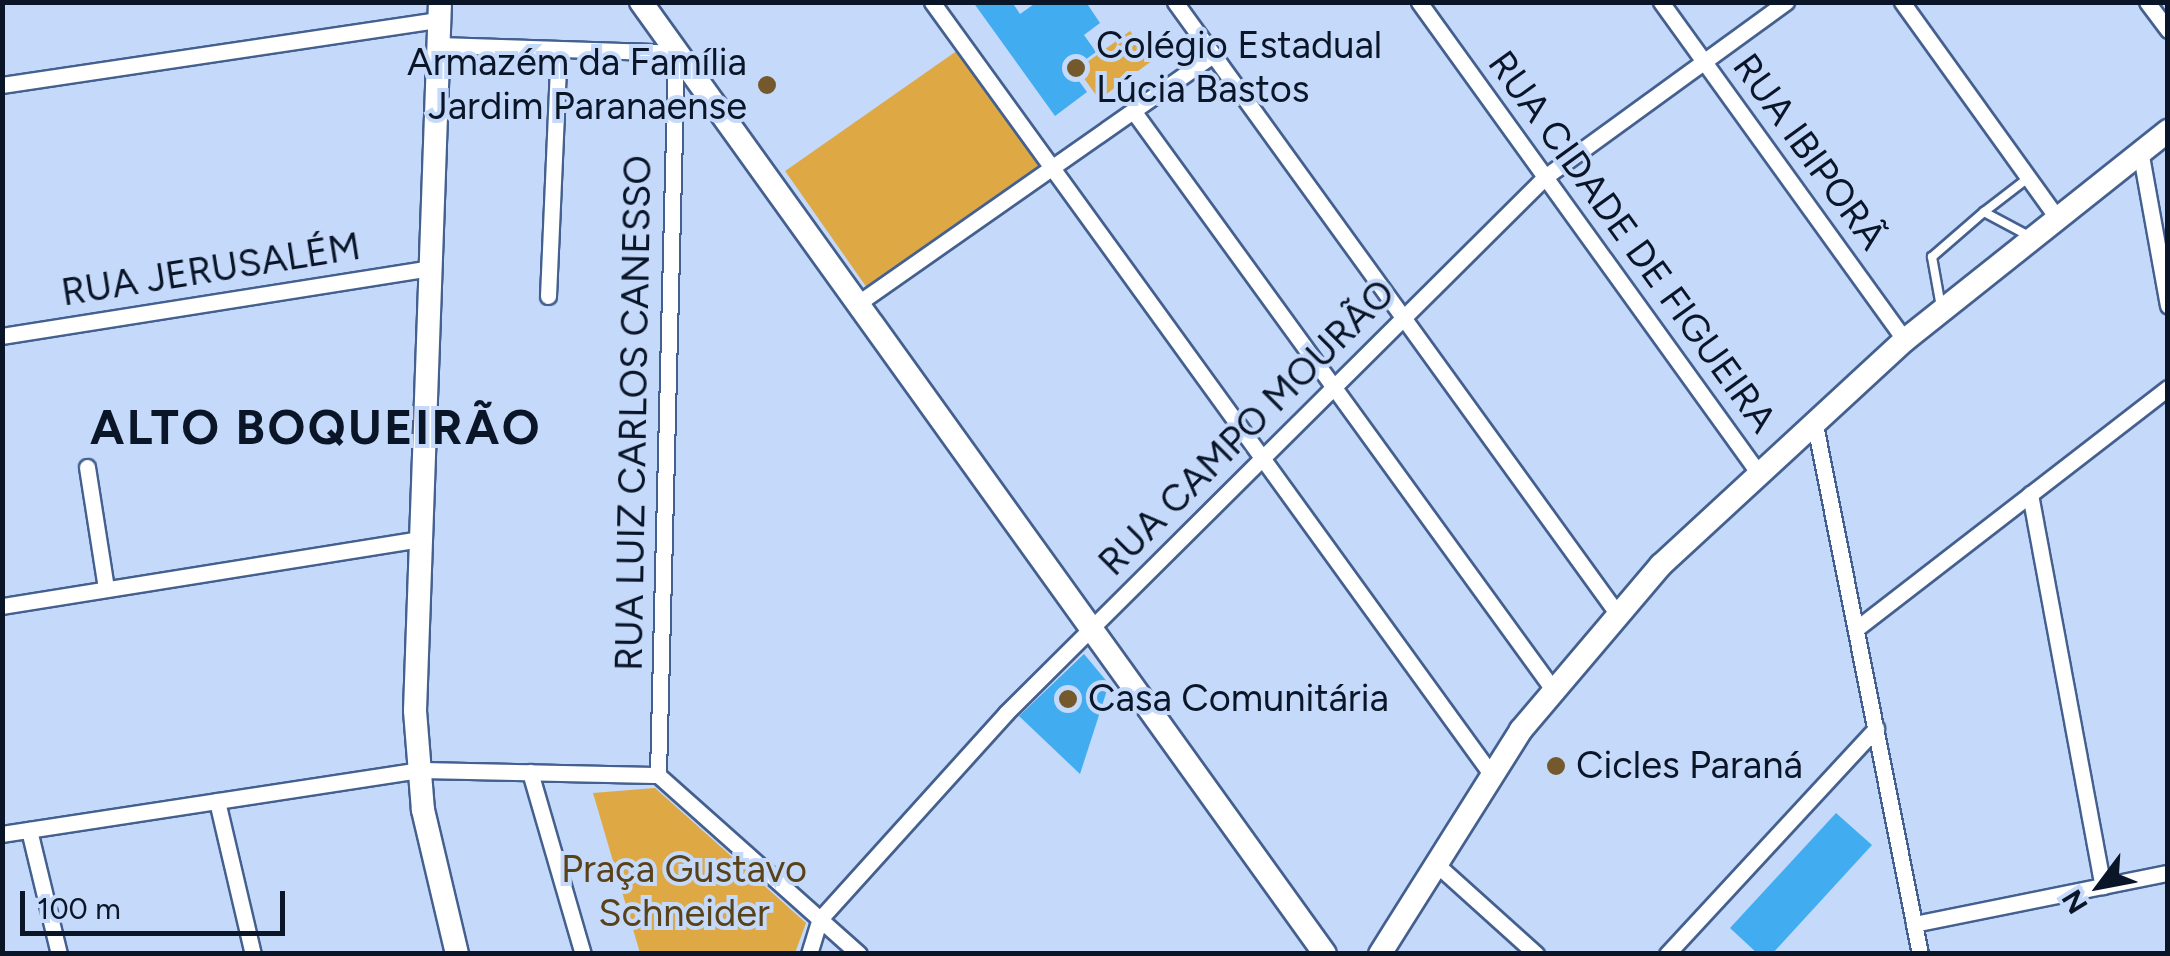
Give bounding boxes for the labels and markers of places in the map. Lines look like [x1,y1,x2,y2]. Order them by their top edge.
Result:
place label: Colégio Estadual Lúcia Bastos [1096,23,1382,112]
place label: Armazém da Família Jardim Paranaense [407,40,747,130]
marker: Colégio Estadual Lúcia Bastos [1065,57,1087,79]
marker: Armazém da Família Jardim Paranaense [756,74,778,96]
place label: Casa Comunitária [1088,676,1389,722]
marker: Casa Comunitária [1057,688,1079,710]
place label: Cicles Paraná [1576,743,1803,789]
marker: Cicles Paraná [1545,755,1567,777]

